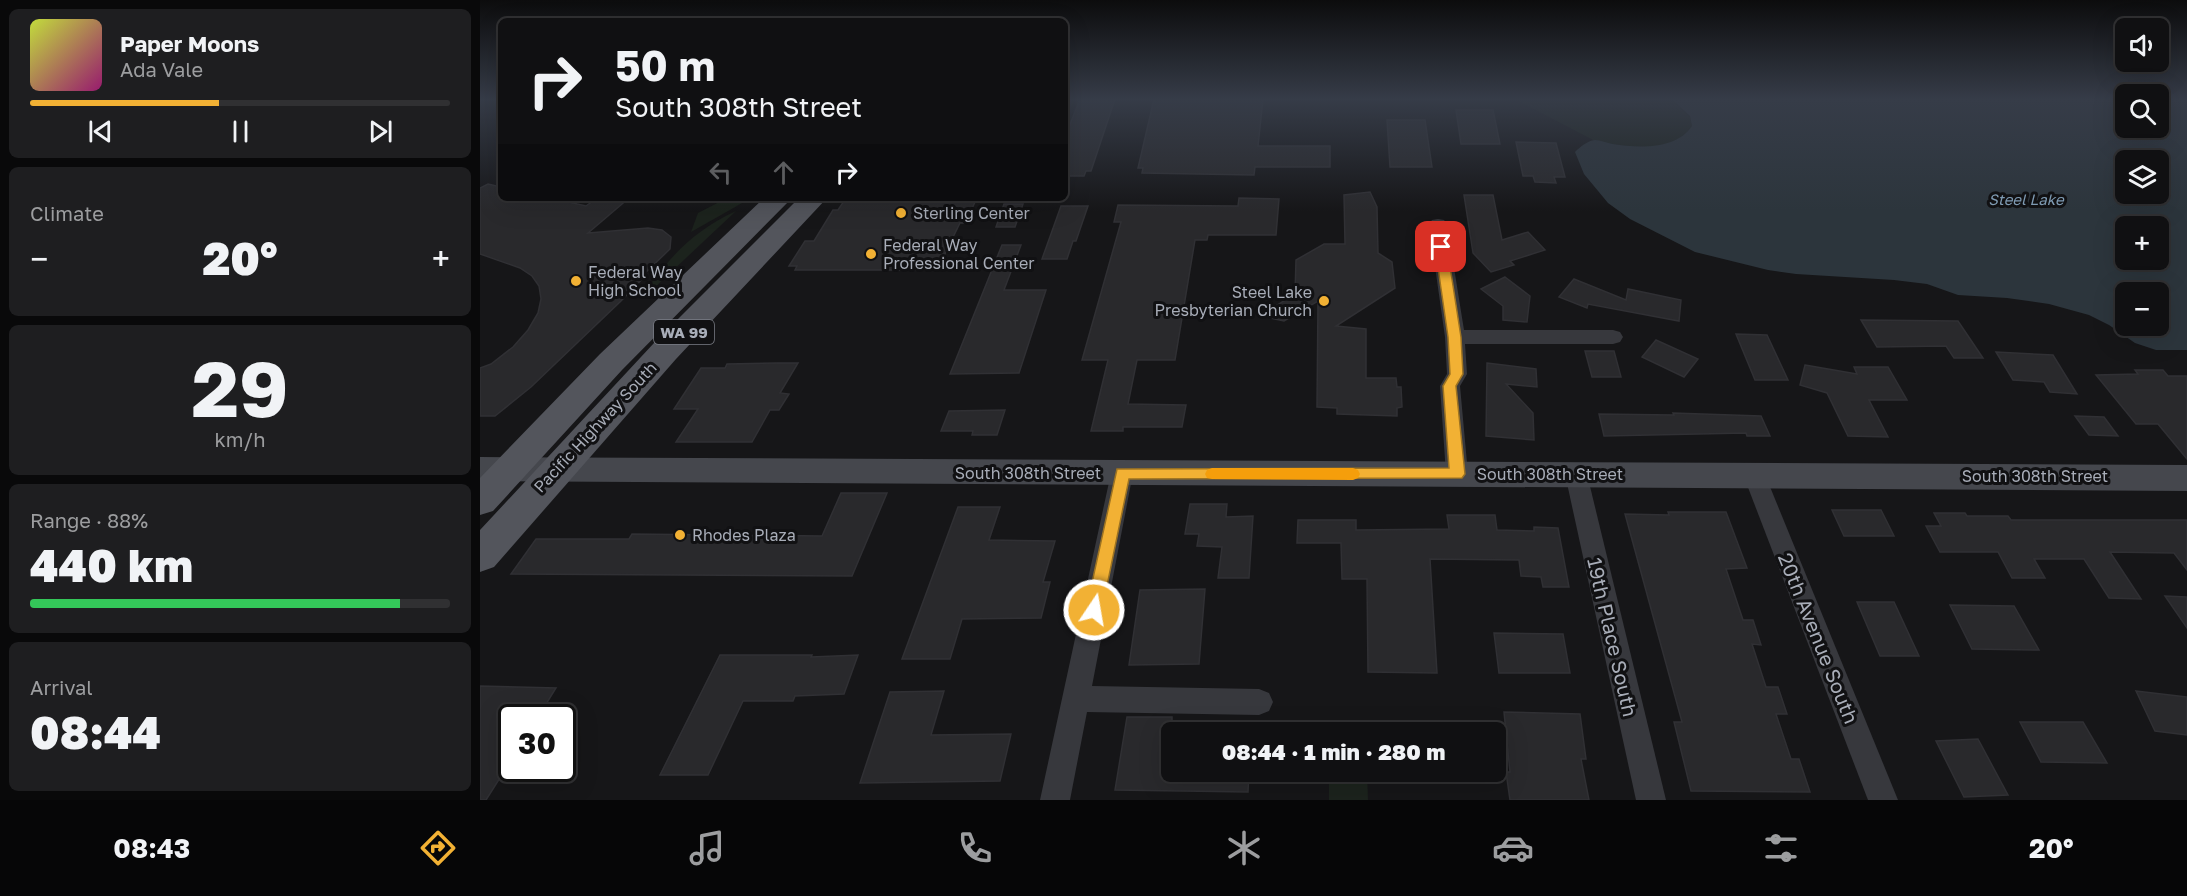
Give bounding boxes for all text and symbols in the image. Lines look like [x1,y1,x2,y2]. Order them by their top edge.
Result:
map controls [2115,18,2169,336]
button: sound [2115,18,2169,72]
text: Paper Moons [120,30,259,57]
text: 50 m [615,40,715,90]
icon: right [516,42,594,120]
text: Ada Vale [120,57,203,81]
button: search [2115,84,2169,138]
text: South 308th Street [615,91,862,123]
icon: previous [84,115,117,148]
icon: pause [224,115,257,148]
icon: next [364,115,397,148]
button: layers [2115,150,2169,204]
icon: left [704,156,737,189]
icon: ahead [767,156,800,189]
icon: right [830,156,863,189]
water label: Steel Lake [1988,190,2065,208]
text: Climate [30,201,104,225]
place label: Sterling Center [913,203,1030,223]
marker: Sterling Center [894,206,908,220]
button: + [2115,216,2169,270]
pin [1415,221,1466,272]
icon: arrive [1424,230,1457,263]
text: 20° [202,231,278,285]
place label: Federal Way Professional Center [883,235,1035,273]
text: − [30,239,48,278]
text: + [432,239,450,278]
marker: Federal Way Professional Center [864,247,878,261]
place label: Federal Way High School [588,262,682,300]
marker: Federal Way High School [569,274,583,288]
place label: Steel Lake Presbyterian Church [1155,282,1312,320]
button: − [2115,282,2169,336]
marker: Steel Lake Presbyterian Church [1317,294,1331,308]
road number: WA 99 [654,320,714,344]
text: 29 [191,341,289,434]
street label: Pacific Highway South [529,358,661,496]
text: km/h [215,427,265,451]
street label: South 308th Street [955,463,1101,483]
street label: South 308th Street [1477,464,1623,484]
street label: South 308th Street [1962,466,2108,486]
text: Range · 88% [30,508,148,532]
place label: Rhodes Plaza [692,525,796,545]
marker: Rhodes Plaza [673,528,687,542]
text: 440 km [30,538,193,592]
street label: 20th Avenue South [1774,549,1864,727]
street label: 19th Place South [1583,555,1643,719]
position arrow [1062,578,1126,642]
text: Arrival [30,675,93,699]
speed limit sign: 30 [498,704,576,782]
text: 08:44 [30,705,161,759]
text: 08:44 · 1 min · 280 m [1222,738,1445,765]
icon: directions [417,827,459,869]
icon: music [686,827,728,869]
icon: phone [954,827,996,869]
icon: climate [1223,827,1265,869]
icon: car [1492,827,1534,869]
icon: filters [1760,827,1802,869]
text: 08:43 [113,832,190,864]
text: 20° [2029,832,2074,864]

